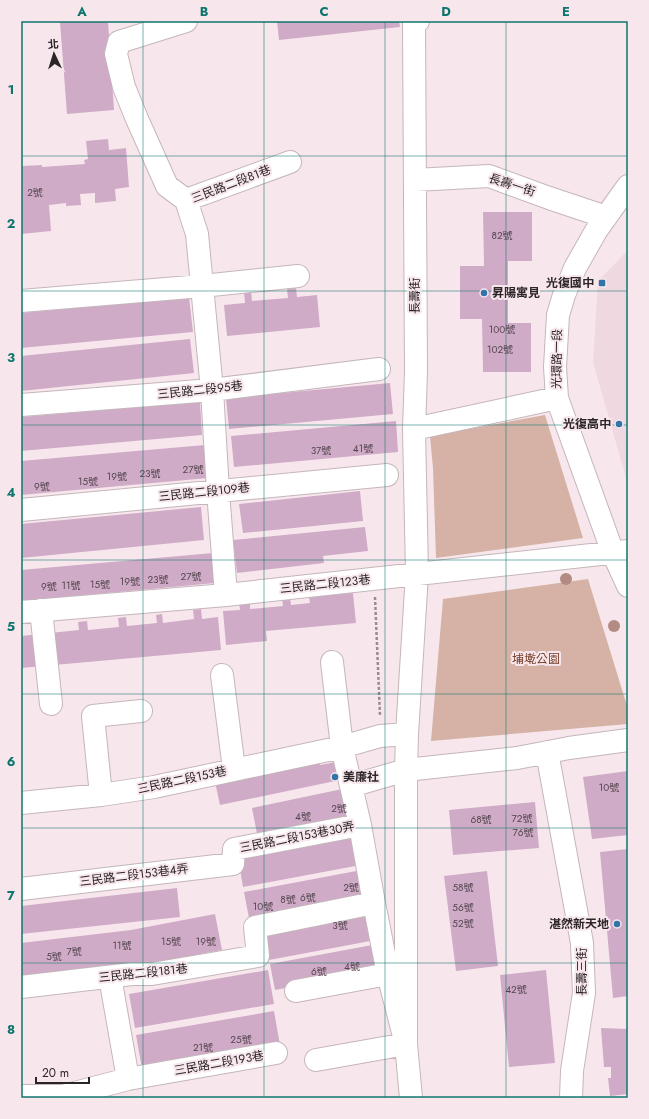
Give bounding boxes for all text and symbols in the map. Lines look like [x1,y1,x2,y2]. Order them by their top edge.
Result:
text: A [76,2,87,21]
text: B [200,2,209,21]
text: C [319,2,329,21]
text: D [441,2,451,21]
text: E [562,2,570,21]
north arrow [34,34,74,74]
text: 北 [47,36,59,52]
text: 1 [8,80,14,99]
street label: 三民路二段81巷 [189,161,273,207]
street label: 長壽一街 [486,169,538,201]
house number: 2號 [27,185,43,200]
text: 2 [7,214,15,233]
house number: 82號 [491,228,513,243]
place label: 光復國中 [546,274,594,292]
street label: 長壽街 [406,278,424,314]
marker: 光復國中 [597,278,607,288]
place label: 昇陽寓見 [492,284,540,302]
marker: 昇陽寓見 [479,288,489,298]
house number: 100號 [489,322,515,337]
street label: 光環路一段 [547,329,567,389]
house number: 102號 [487,342,513,357]
text: 3 [7,348,15,367]
street label: 三民路二段95巷 [156,377,244,403]
place label: 光復高中 [563,415,611,433]
marker: 光復高中 [614,419,624,429]
house number: 41號 [353,441,373,456]
house number: 37號 [311,443,331,458]
house number: 27號 [183,462,203,477]
house number: 23號 [139,466,161,481]
house number: 19號 [107,469,127,484]
house number: 15號 [78,474,98,489]
street label: 三民路二段109巷 [158,478,250,506]
house number: 9號 [34,479,50,494]
text: 4 [6,483,16,502]
house number: 27號 [181,569,201,584]
street label: 三民路二段123巷 [279,570,371,598]
house number: 23號 [147,572,169,587]
house number: 19號 [120,574,140,589]
house number: 15號 [90,577,110,592]
house number: 11號 [62,578,81,593]
house number: 9號 [41,579,57,594]
text: 5 [7,617,15,636]
park label: 埔墘公園 [512,650,560,668]
text: 6 [7,752,16,771]
street label: 三民路二段153巷 [136,762,228,798]
place label: 美廉社 [343,768,379,786]
marker: 美廉社 [330,772,340,782]
house number: 10號 [599,780,619,795]
house number: 2號 [331,801,347,816]
house number: 4號 [295,809,311,824]
house number: 72號 [512,811,532,826]
house number: 68號 [470,812,492,827]
street label: 三民路二段153巷30弄 [238,817,356,857]
house number: 76號 [512,825,534,840]
street label: 三民路二段153巷4弄 [78,859,190,891]
house number: 2號 [343,880,359,895]
house number: 58號 [452,880,474,895]
text: 7 [7,886,15,905]
house number: 6號 [300,890,316,905]
house number: 8號 [280,892,296,907]
house number: 10號 [253,899,273,914]
house number: 56號 [452,900,474,915]
place label: 湛然新天地 [549,915,609,933]
house number: 52號 [452,916,474,931]
house number: 3號 [332,918,348,933]
marker: 湛然新天地 [612,919,622,929]
house number: 15號 [161,934,181,949]
house number: 19號 [196,934,216,949]
house number: 11號 [113,938,132,953]
house number: 7號 [66,944,82,959]
street label: 長壽三街 [573,948,591,996]
house number: 5號 [46,949,62,964]
street label: 三民路二段181巷 [98,959,188,987]
house number: 4號 [344,959,360,974]
house number: 6號 [311,964,327,979]
house number: 42號 [505,982,527,997]
text: 8 [7,1020,15,1039]
house number: 25號 [230,1032,252,1047]
house number: 21號 [193,1040,213,1055]
street label: 三民路二段193巷 [173,1046,265,1080]
scale bar [36,1059,89,1085]
text: 20 m [42,1064,69,1082]

